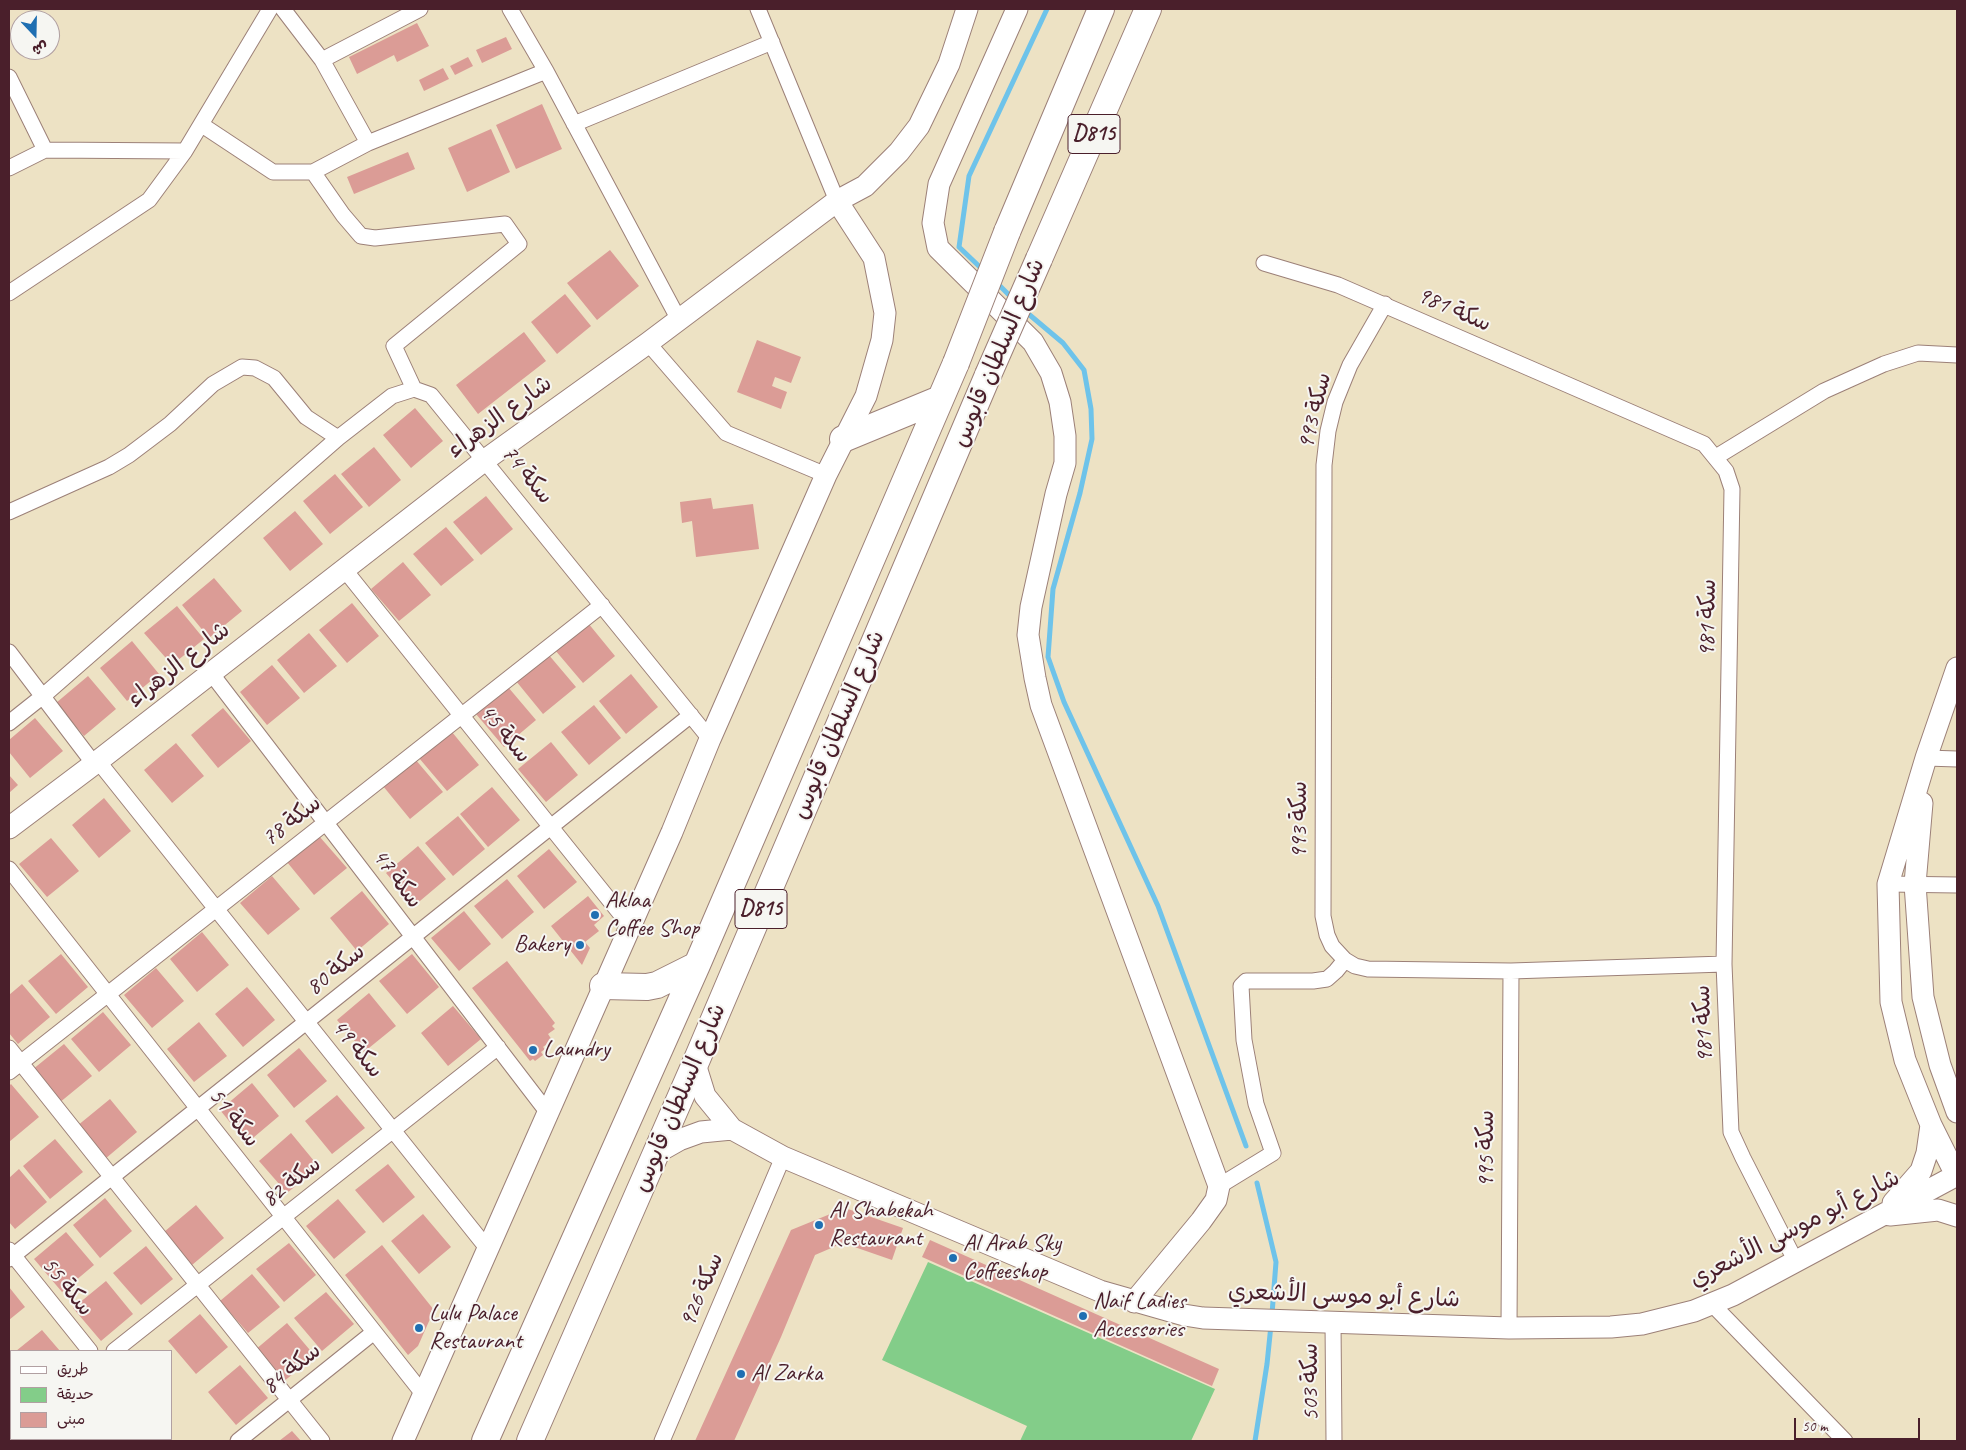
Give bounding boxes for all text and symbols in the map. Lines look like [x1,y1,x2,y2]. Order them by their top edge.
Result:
north arrow [10,10,60,60]
text: ش [30,38,50,59]
road number: D815 [1068,114,1120,154]
street label: شارع السلطان قابوس [946,254,1052,452]
street label: سكة 981 [1412,281,1496,339]
street label: شارع الزهراء [442,369,558,465]
street label: سكة 993 [1292,370,1338,452]
street label: سكة 74 [495,440,559,510]
street label: سكة 981 [1693,579,1723,657]
street label: شارع الزهراء [122,616,236,714]
street label: شارع السلطان قابوس [786,626,892,824]
street label: سكة 45 [473,699,537,769]
street label: سكة 993 [1286,781,1314,859]
street label: سكة 78 [257,789,327,853]
street label: سكة 47 [365,843,429,915]
place label: Aklaa Coffee Shop [605,887,699,943]
road number: D815 [735,890,787,929]
marker: Aklaa Coffee Shop [589,909,601,921]
place label: Bakery [514,931,570,959]
street label: سكة 80 [301,938,371,1002]
marker: Bakery [574,939,586,951]
street label: سكة 981 [1688,984,1720,1064]
street label: شارع السلطان قابوس [627,999,733,1197]
street label: سكة 49 [325,1014,389,1084]
place label: Laundry [543,1036,610,1064]
marker: Laundry [527,1044,539,1056]
street label: سكة 51 [202,1083,266,1153]
street label: سكة 995 [1473,1110,1501,1188]
street label: سكة 82 [257,1150,327,1214]
street label: شارع أبو موسى الأشعري [1685,1164,1905,1294]
place label: Al Shabekah Restaurant [829,1197,933,1253]
marker: Al Shabekah Restaurant [813,1219,825,1231]
place label: Al Arab Sky Coffeeshop [963,1230,1061,1286]
street label: سكة 926 [673,1248,731,1332]
street label: سكة 55 [35,1252,99,1322]
marker: Al Arab Sky Coffeeshop [947,1252,959,1264]
street label: شارع أبو موسى الأشعري [1228,1278,1460,1314]
place label: Naif Ladies Accessories [1093,1288,1186,1344]
place label: Lulu Palace Restaurant [429,1300,522,1356]
marker: Naif Ladies Accessories [1077,1310,1089,1322]
marker: Lulu Palace Restaurant [413,1322,425,1334]
street label: سكة 84 [257,1337,327,1401]
street label: سكة 503 [1296,1343,1326,1421]
legend [10,1350,172,1440]
text: طريق [57,1360,89,1379]
place label: Al Zarka [751,1360,822,1388]
marker: Al Zarka [735,1368,747,1380]
text: حديقة [57,1385,94,1404]
scale bar [1796,1408,1922,1440]
text: مبنى [57,1410,85,1429]
text: 50 m [1802,1417,1828,1436]

